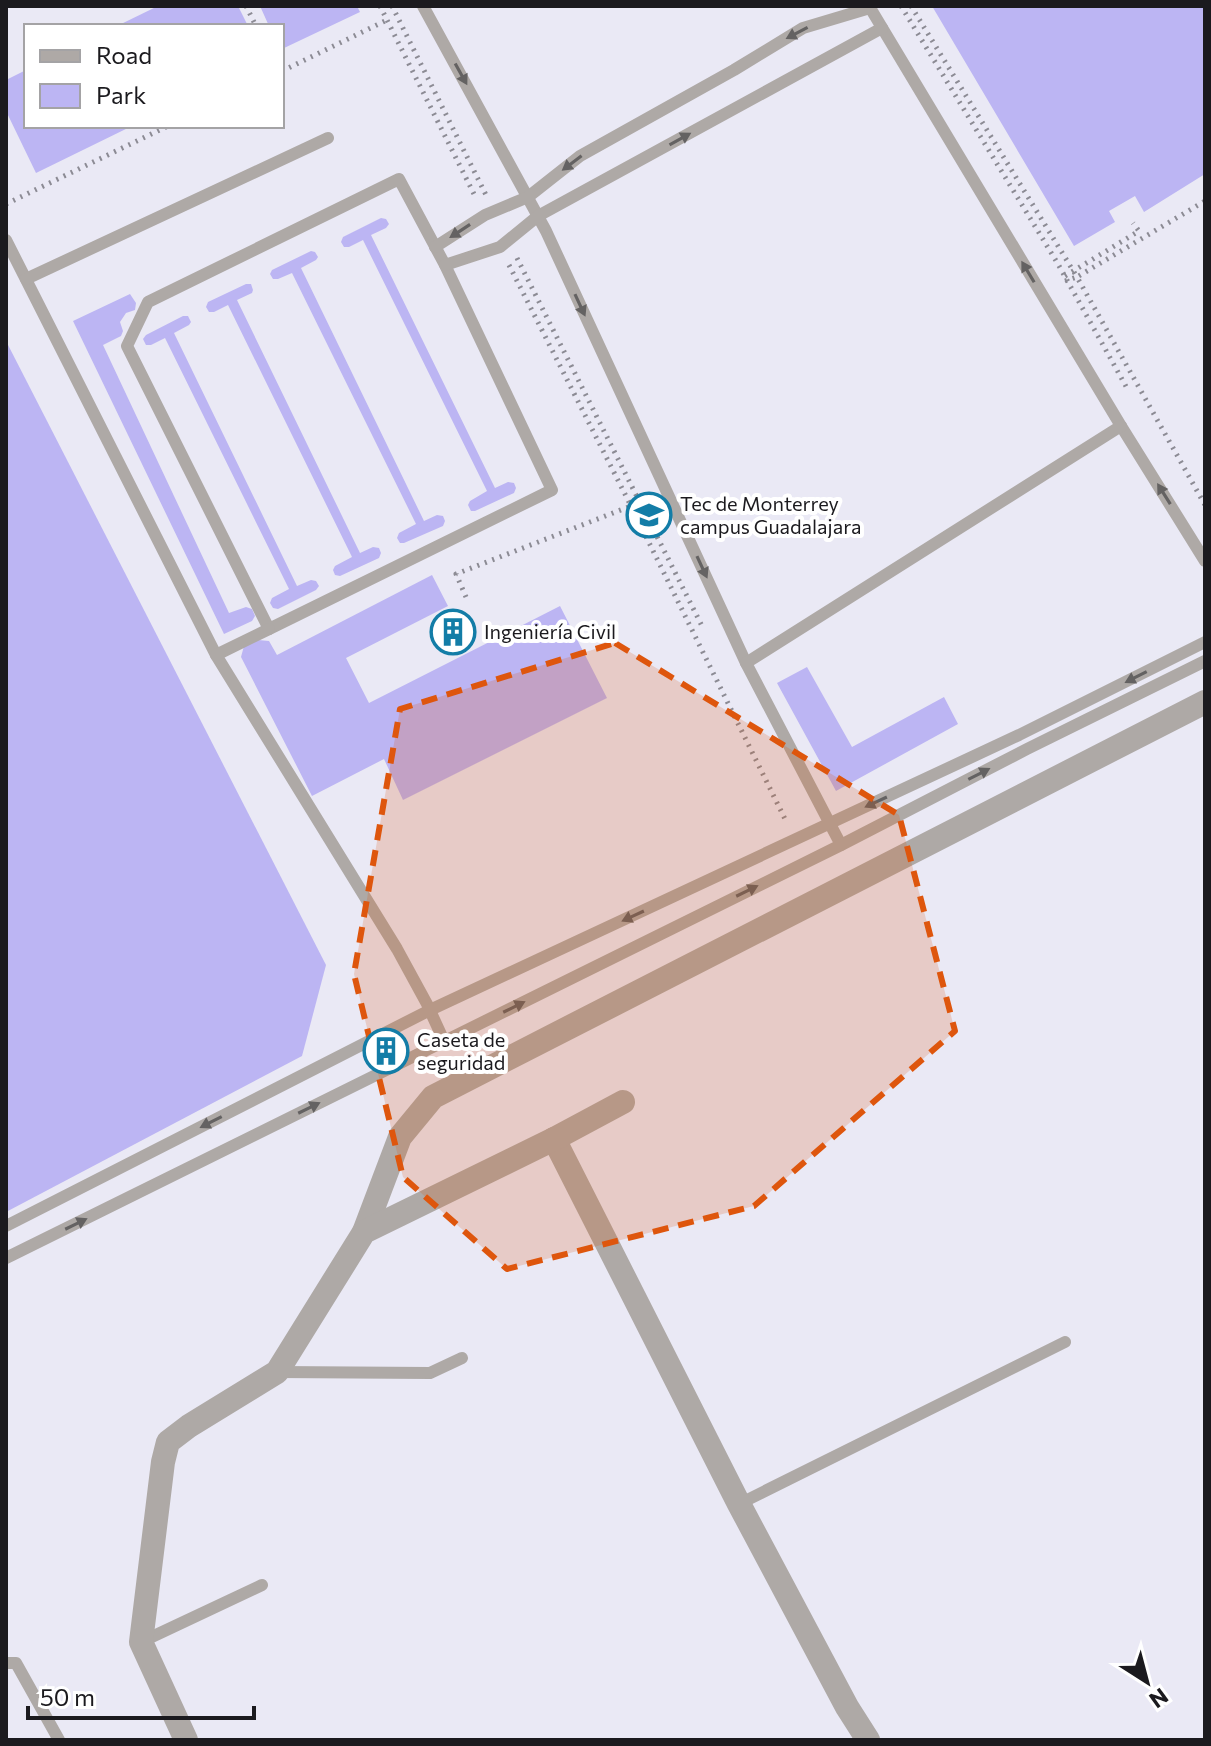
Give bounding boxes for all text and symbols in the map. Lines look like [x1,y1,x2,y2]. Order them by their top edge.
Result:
legend [24,24,284,128]
one-way arrow [785,27,808,40]
text: Road [96,40,152,69]
one-way arrow [454,63,467,86]
text: Park [96,80,146,109]
one-way arrow [669,132,691,146]
one-way arrow [562,154,582,170]
one-way arrow [449,224,471,238]
one-way arrow [1021,261,1035,284]
one-way arrow [573,294,587,317]
one-way arrow [1156,484,1171,505]
school or university icon: Tec de Monterrey campus Guadalajara [625,491,673,539]
place label: Tec de Monterrey campus Guadalajara [680,491,861,538]
one-way arrow [695,555,708,578]
building icon: Ingeniería Civil [429,608,477,656]
place label: Ingeniería Civil [484,619,616,643]
one-way arrow [1124,670,1147,684]
one-way arrow [968,767,990,781]
one-way arrow [864,795,888,809]
one-way arrow [736,884,759,898]
one-way arrow [622,909,645,922]
one-way arrow [503,1000,526,1013]
building icon: Caseta de seguridad [362,1027,410,1075]
place label: Caseta de seguridad [417,1027,505,1074]
one-way arrow [297,1101,320,1115]
one-way arrow [199,1115,222,1129]
one-way arrow [64,1217,87,1230]
north arrow [1107,1642,1187,1722]
scale bar [28,1670,254,1720]
text: 50 m [40,1682,95,1711]
text: N [1144,1683,1174,1714]

